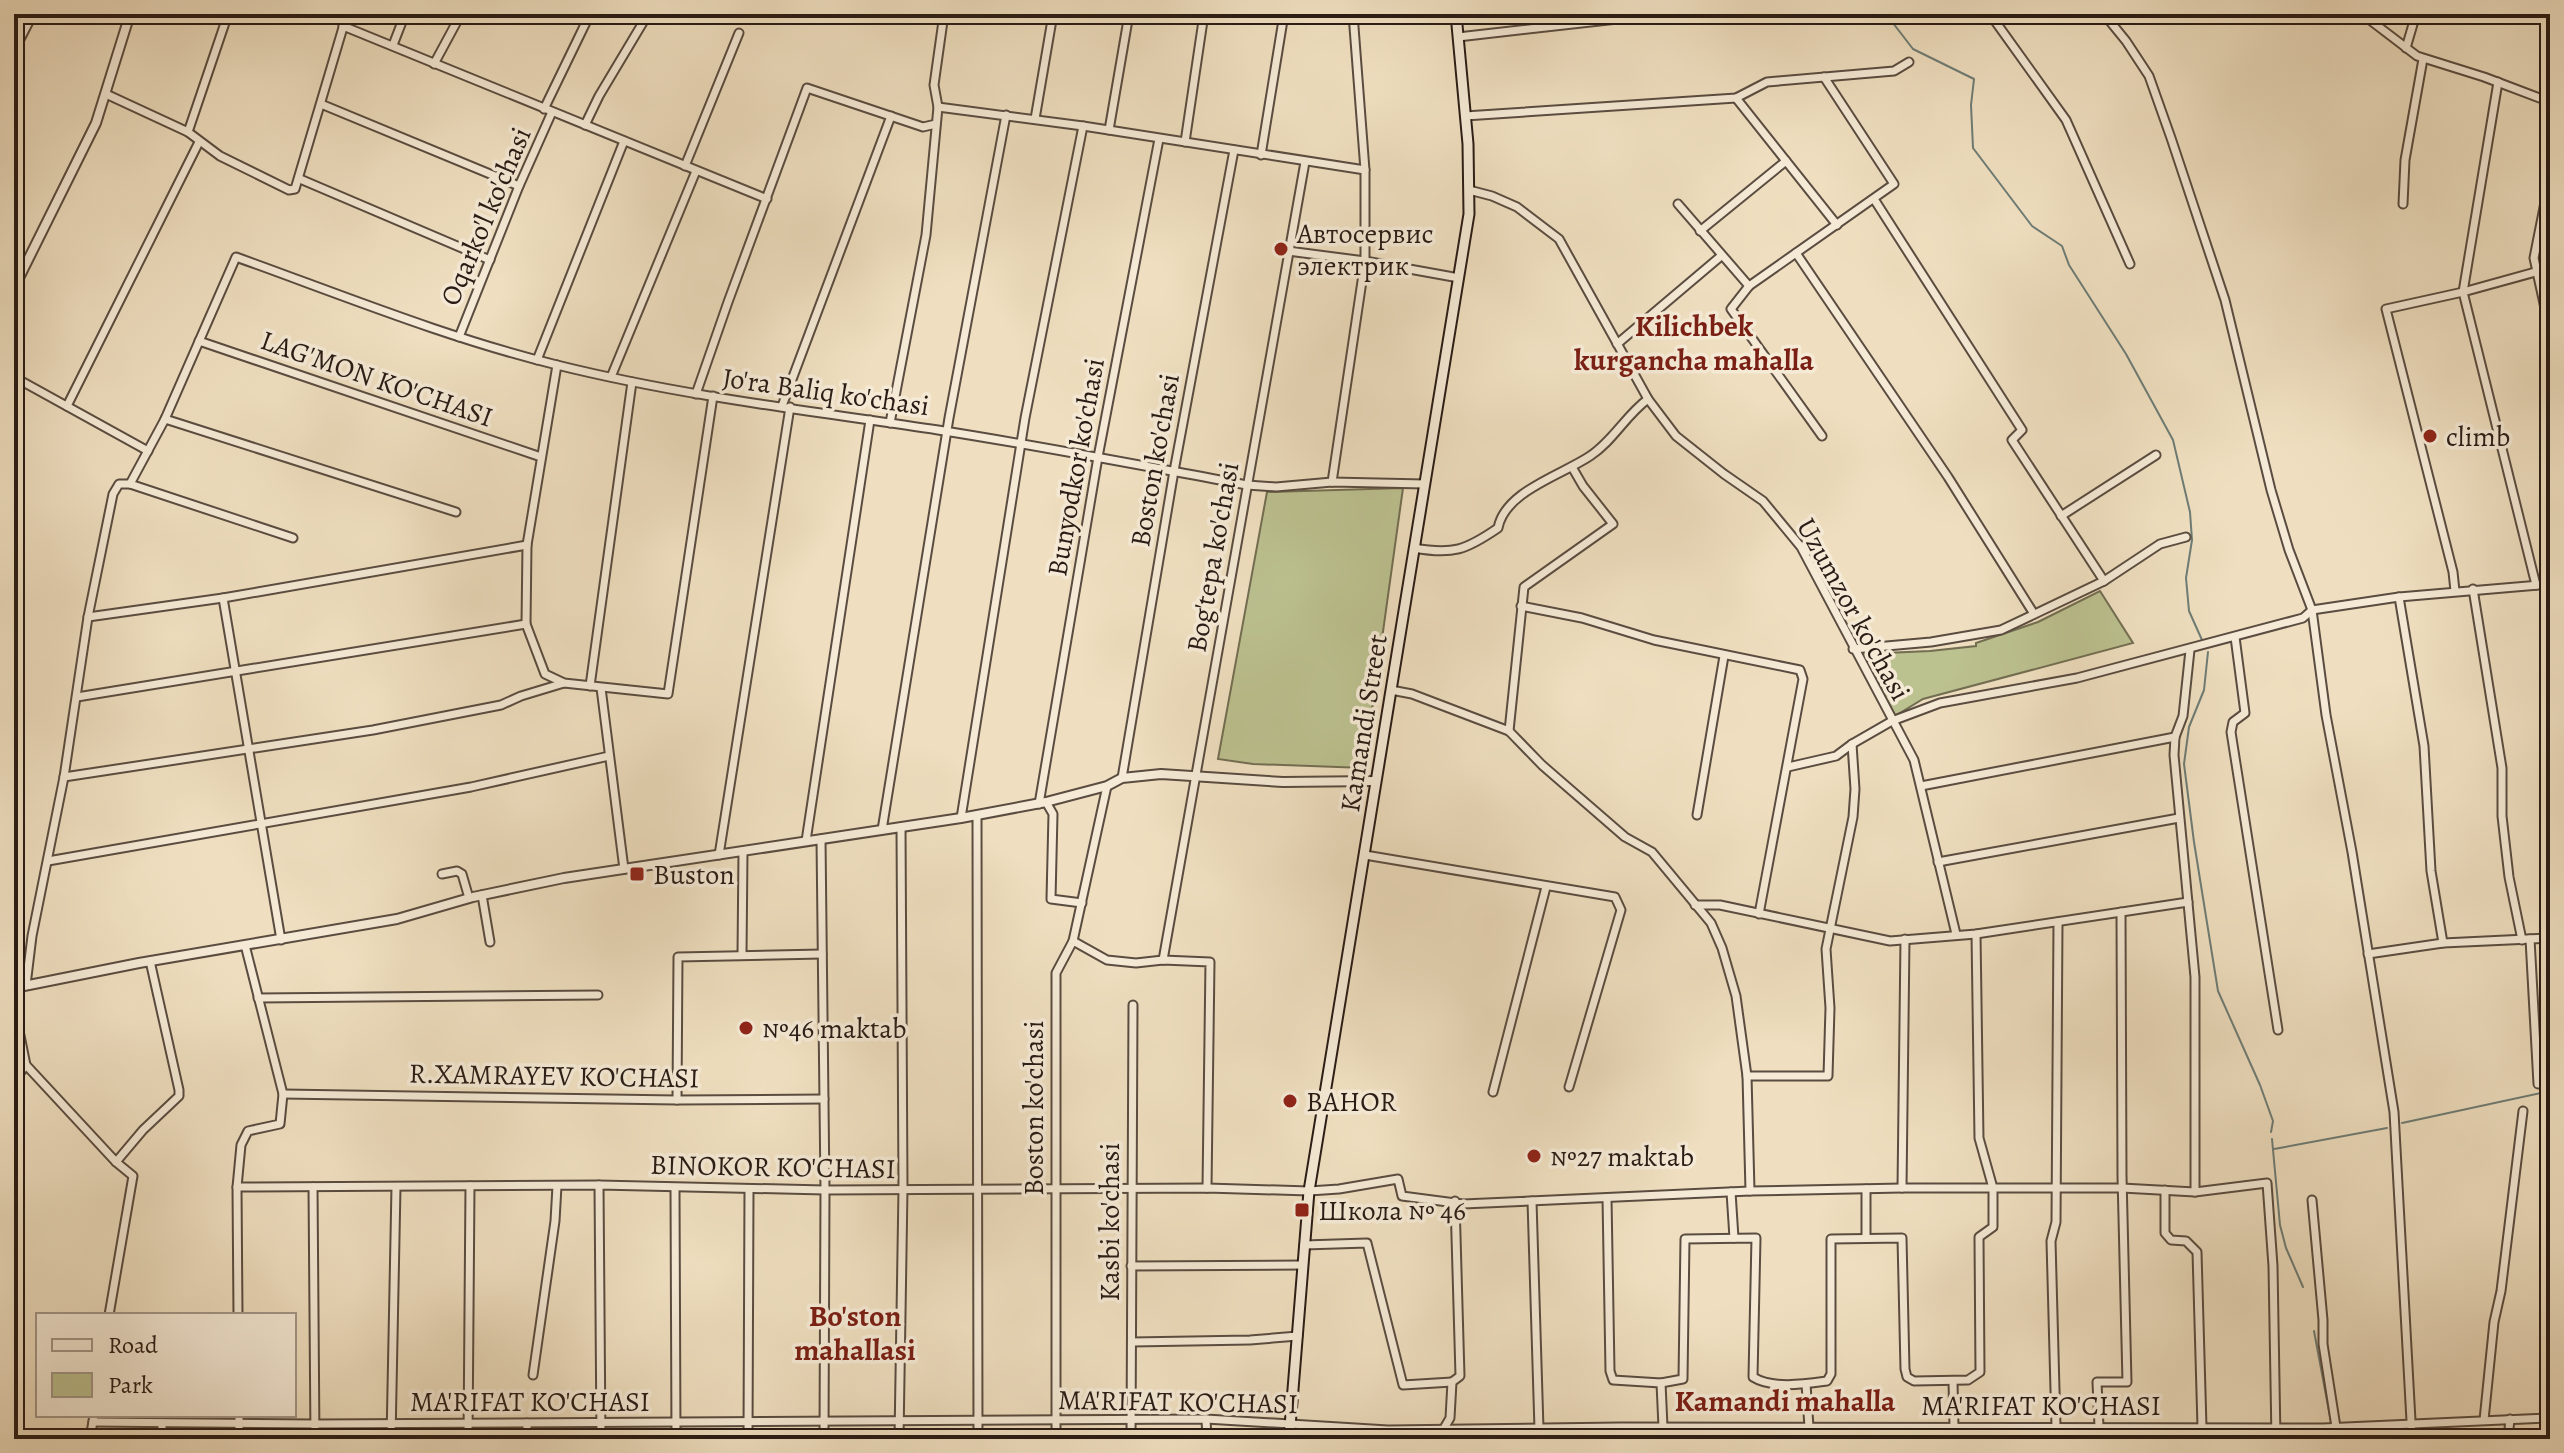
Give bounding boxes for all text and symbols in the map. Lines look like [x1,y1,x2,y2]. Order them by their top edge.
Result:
street label: Oqarko'l ko'chasi [431,121,541,311]
place label: Автосервис электрик [1296,215,1434,285]
marker: Автосервис электрик [1272,240,1290,258]
district label: Kilichbek kurgancha mahalla [1574,306,1815,380]
street label: LAG'MON KO'CHASI [255,321,498,437]
street label: Bunyodkor ko'chasi [1038,355,1114,579]
street label: Jo'ra Baliq ko'chasi [720,359,932,425]
street label: Boston ko'chasi [1121,371,1189,550]
place label: climb [2446,418,2510,456]
marker: climb [2421,427,2439,445]
street label: Bog'tepa ko'chasi [1178,459,1248,655]
street label: Uzumzor ko'chasi [1787,511,1919,707]
street label: Kamandi Street [1331,632,1397,815]
place label: Buston [653,856,735,894]
marker: Buston [628,865,646,883]
place label: №46 maktab [762,1010,907,1048]
marker: №46 maktab [737,1019,755,1037]
street label: Boston ko'chasi [1015,1020,1053,1196]
street label: R.XAMRAYEV KO'CHASI [408,1054,700,1098]
place label: BAHOR [1306,1083,1397,1121]
marker: BAHOR [1281,1092,1299,1110]
place label: №27 maktab [1550,1138,1694,1176]
street label: Kasbi ko'chasi [1091,1143,1129,1301]
street label: BINOKOR KO'CHASI [650,1146,896,1188]
marker: №27 maktab [1525,1147,1543,1165]
place label: Школа № 46 [1318,1192,1466,1230]
marker: Школа № 46 [1293,1201,1311,1219]
district label: Bo'ston mahallasi [794,1296,916,1370]
legend [36,1313,296,1417]
text: Road [108,1329,158,1361]
text: Park [108,1369,153,1401]
street label: MA'RIFAT KO'CHASI [1058,1381,1298,1423]
district label: Kamandi mahalla [1674,1381,1896,1421]
street label: MA'RIFAT KO'CHASI [410,1383,650,1421]
street label: MA'RIFAT KO'CHASI [1921,1387,2161,1425]

